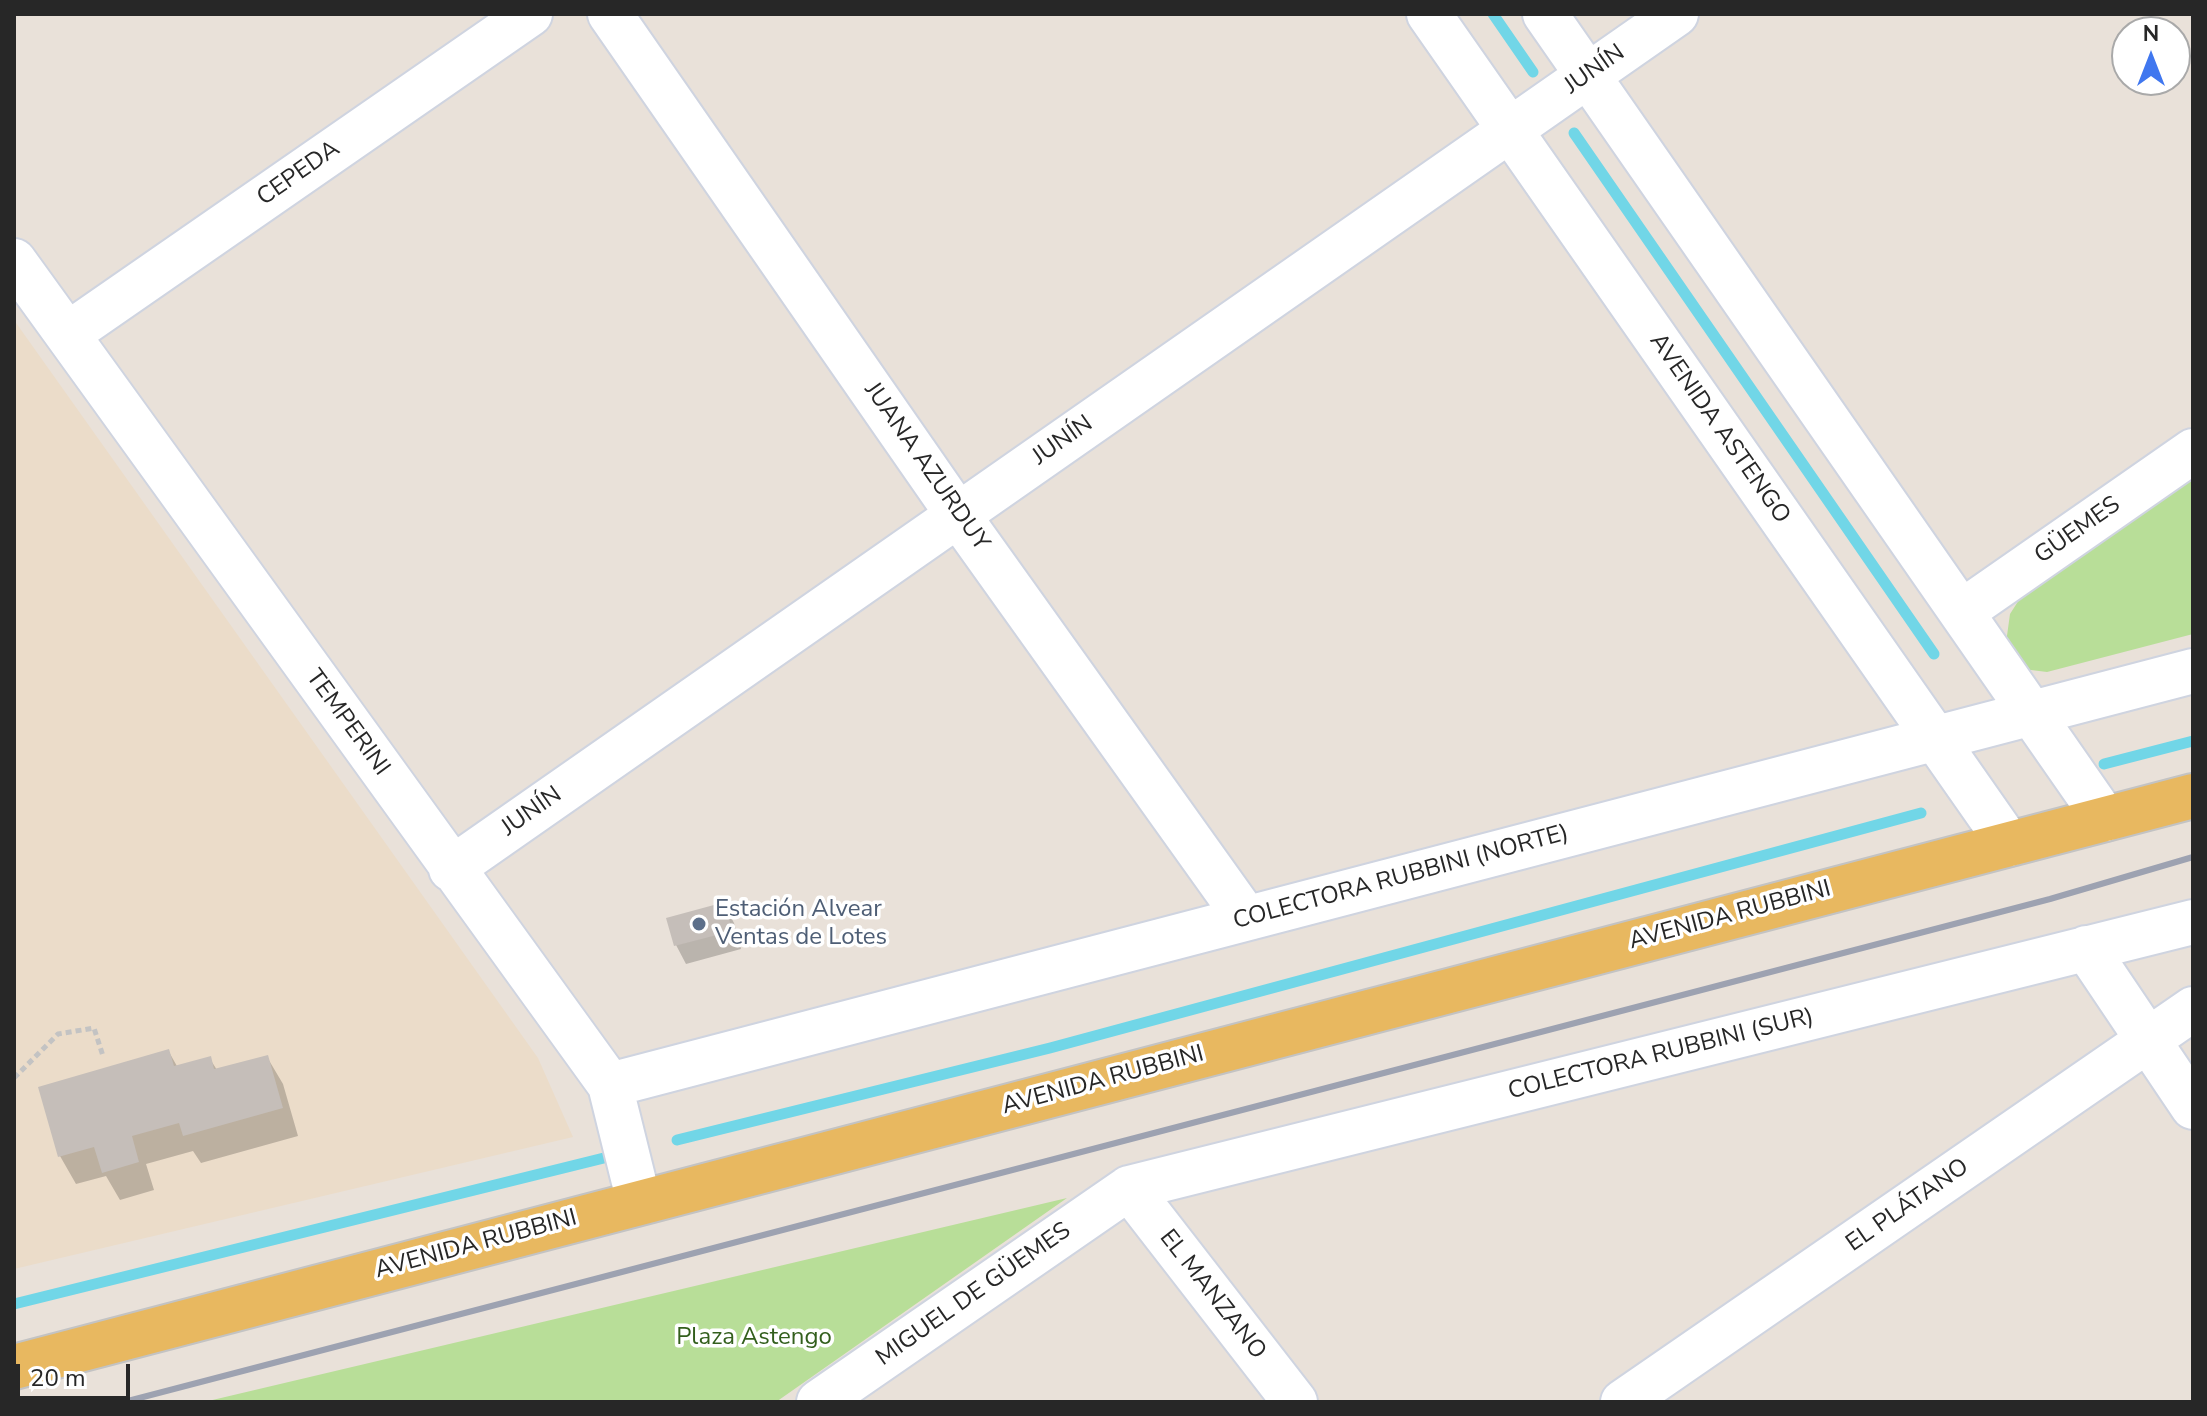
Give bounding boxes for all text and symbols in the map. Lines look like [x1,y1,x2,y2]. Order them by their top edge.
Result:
north arrow [2111,16,2191,96]
text: N [2143,19,2159,49]
street label: JUNÍN [1559,39,1631,101]
street label: CEPEDA [252,135,346,213]
street label: AVENIDA ASTENGO [1643,328,1795,530]
street label: JUANA AZURDUY [857,377,995,557]
street label: JUNÍN [1027,410,1099,472]
street label: GÜEMES [2030,491,2126,571]
street label: TEMPERINI [299,664,395,782]
street label: JUNÍN [496,781,568,843]
street label: COLECTORA RUBBINI (NORTE) [1230,819,1572,937]
street label: AVENIDA RUBBINI [1626,875,1834,957]
place label: Estación Alvear Ventas de Lotes [715,896,887,952]
marker: Estación Alvear Ventas de Lotes [690,915,708,933]
street label: COLECTORA RUBBINI (SUR) [1505,1003,1817,1107]
street label: AVENIDA RUBBINI [999,1040,1207,1122]
street label: EL PLÁTANO [1841,1153,1975,1259]
street label: AVENIDA RUBBINI [372,1204,580,1286]
street label: MIGUEL DE GÜEMES [871,1217,1077,1373]
street label: EL MANZANO [1152,1224,1272,1366]
park label: Plaza Astengo [676,1324,832,1352]
scale bar [20,1348,134,1398]
text: 20 m [30,1362,86,1394]

